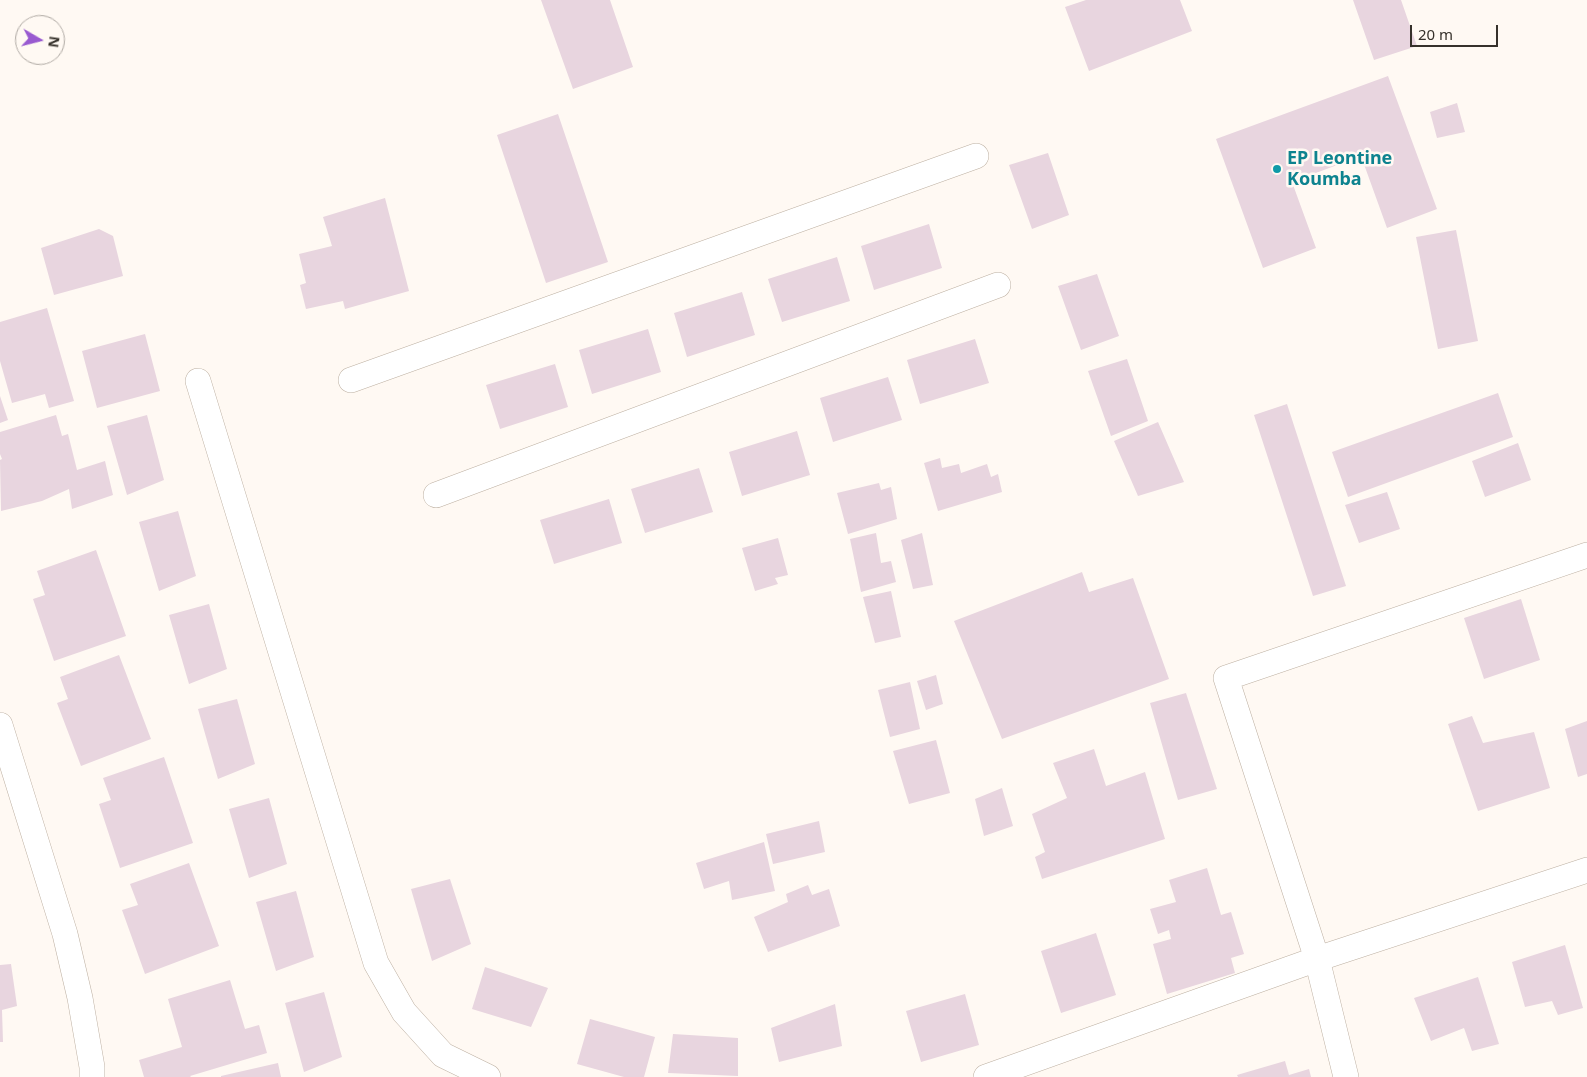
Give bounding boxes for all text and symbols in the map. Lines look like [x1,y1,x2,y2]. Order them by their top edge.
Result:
north arrow [15,15,65,65]
scale bar [1412,15,1500,47]
text: 20 m [1418,24,1453,44]
text: N [44,35,65,49]
place label: EP Leontine Koumba [1287,148,1392,190]
marker: EP Leontine Koumba [1271,163,1283,175]

